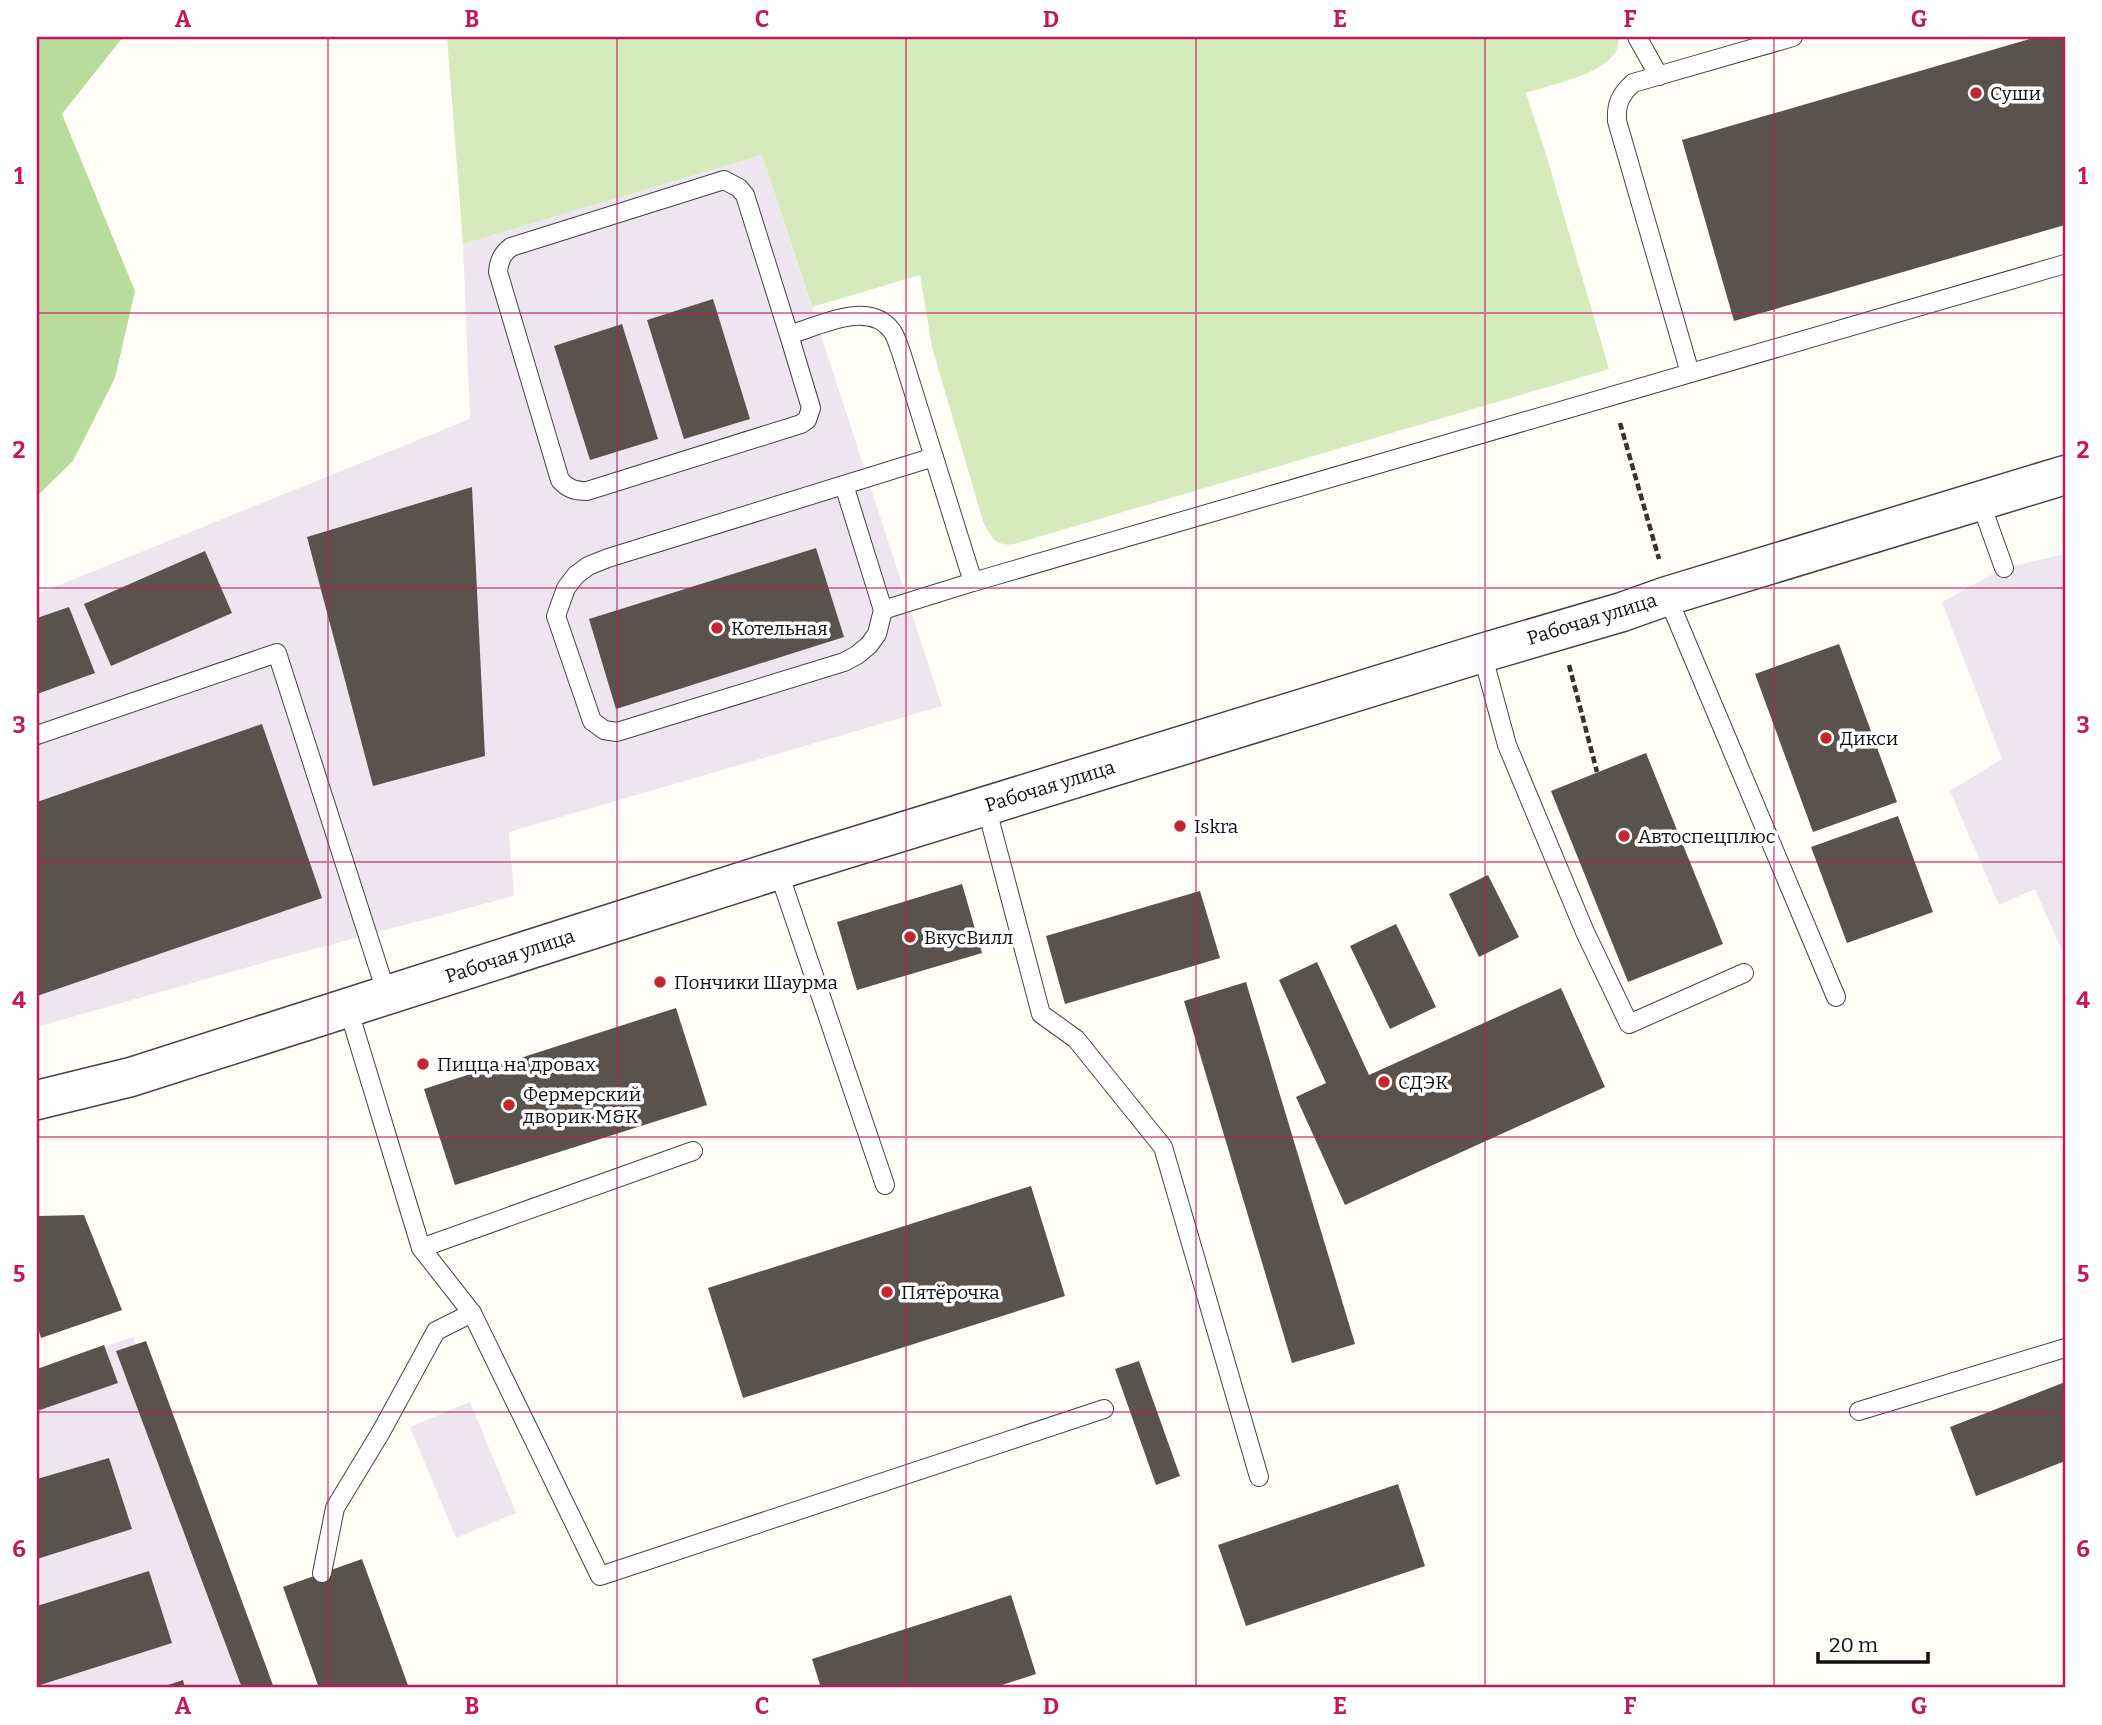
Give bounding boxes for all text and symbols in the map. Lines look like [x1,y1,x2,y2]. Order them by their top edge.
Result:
text: A [175,5,192,33]
text: B [465,5,479,33]
text: C [755,5,769,33]
text: D [1043,5,1059,33]
text: E [1333,5,1347,33]
text: F [1624,5,1637,33]
text: G [1911,5,1928,33]
place label: Суши [1990,82,2041,105]
marker: Суши [1968,85,1984,101]
text: 1 [14,162,24,190]
text: 1 [2078,162,2088,190]
text: 2 [13,436,26,464]
text: 2 [2077,436,2090,464]
street label: Рабочая улица [1524,588,1660,650]
place label: Котельная [731,617,828,640]
marker: Котельная [709,620,725,636]
text: 3 [12,711,26,739]
text: 3 [2076,711,2090,739]
place label: Дикси [1840,727,1898,750]
marker: Дикси [1818,730,1834,746]
street label: Рабочая улица [982,755,1118,817]
place label: Iskra [1194,815,1239,838]
marker: Iskra [1172,818,1188,834]
place label: Автоспецплюс [1638,825,1776,848]
marker: Автоспецплюс [1616,828,1632,844]
street label: Рабочая улица [442,924,578,988]
place label: ВкусВилл [924,926,1013,949]
marker: ВкусВилл [902,929,918,945]
place label: Пончики Шаурма [674,971,839,994]
marker: Пончики Шаурма [652,974,668,990]
text: 4 [12,986,26,1014]
text: 4 [2076,986,2090,1014]
place label: Пицца на дровах [437,1053,596,1076]
marker: Пицца на дровах [415,1056,431,1072]
place label: СДЭК [1398,1071,1449,1094]
marker: СДЭК [1376,1074,1392,1090]
place label: Фермерский дворик М&K [523,1083,641,1128]
marker: Фермерский дворик М&K [501,1097,517,1113]
text: 5 [13,1260,25,1288]
text: 5 [2077,1260,2089,1288]
place label: Пятёрочка [901,1281,1000,1304]
marker: Пятёрочка [879,1284,895,1300]
text: 6 [12,1535,26,1563]
text: 6 [2076,1535,2090,1563]
scale bar [1818,1620,1929,1664]
text: 20 m [1829,1632,1878,1658]
text: A [175,1692,192,1720]
text: B [465,1692,479,1720]
text: C [755,1692,769,1720]
text: D [1043,1692,1059,1720]
text: E [1333,1692,1347,1720]
text: F [1624,1692,1637,1720]
text: G [1911,1692,1928,1720]

